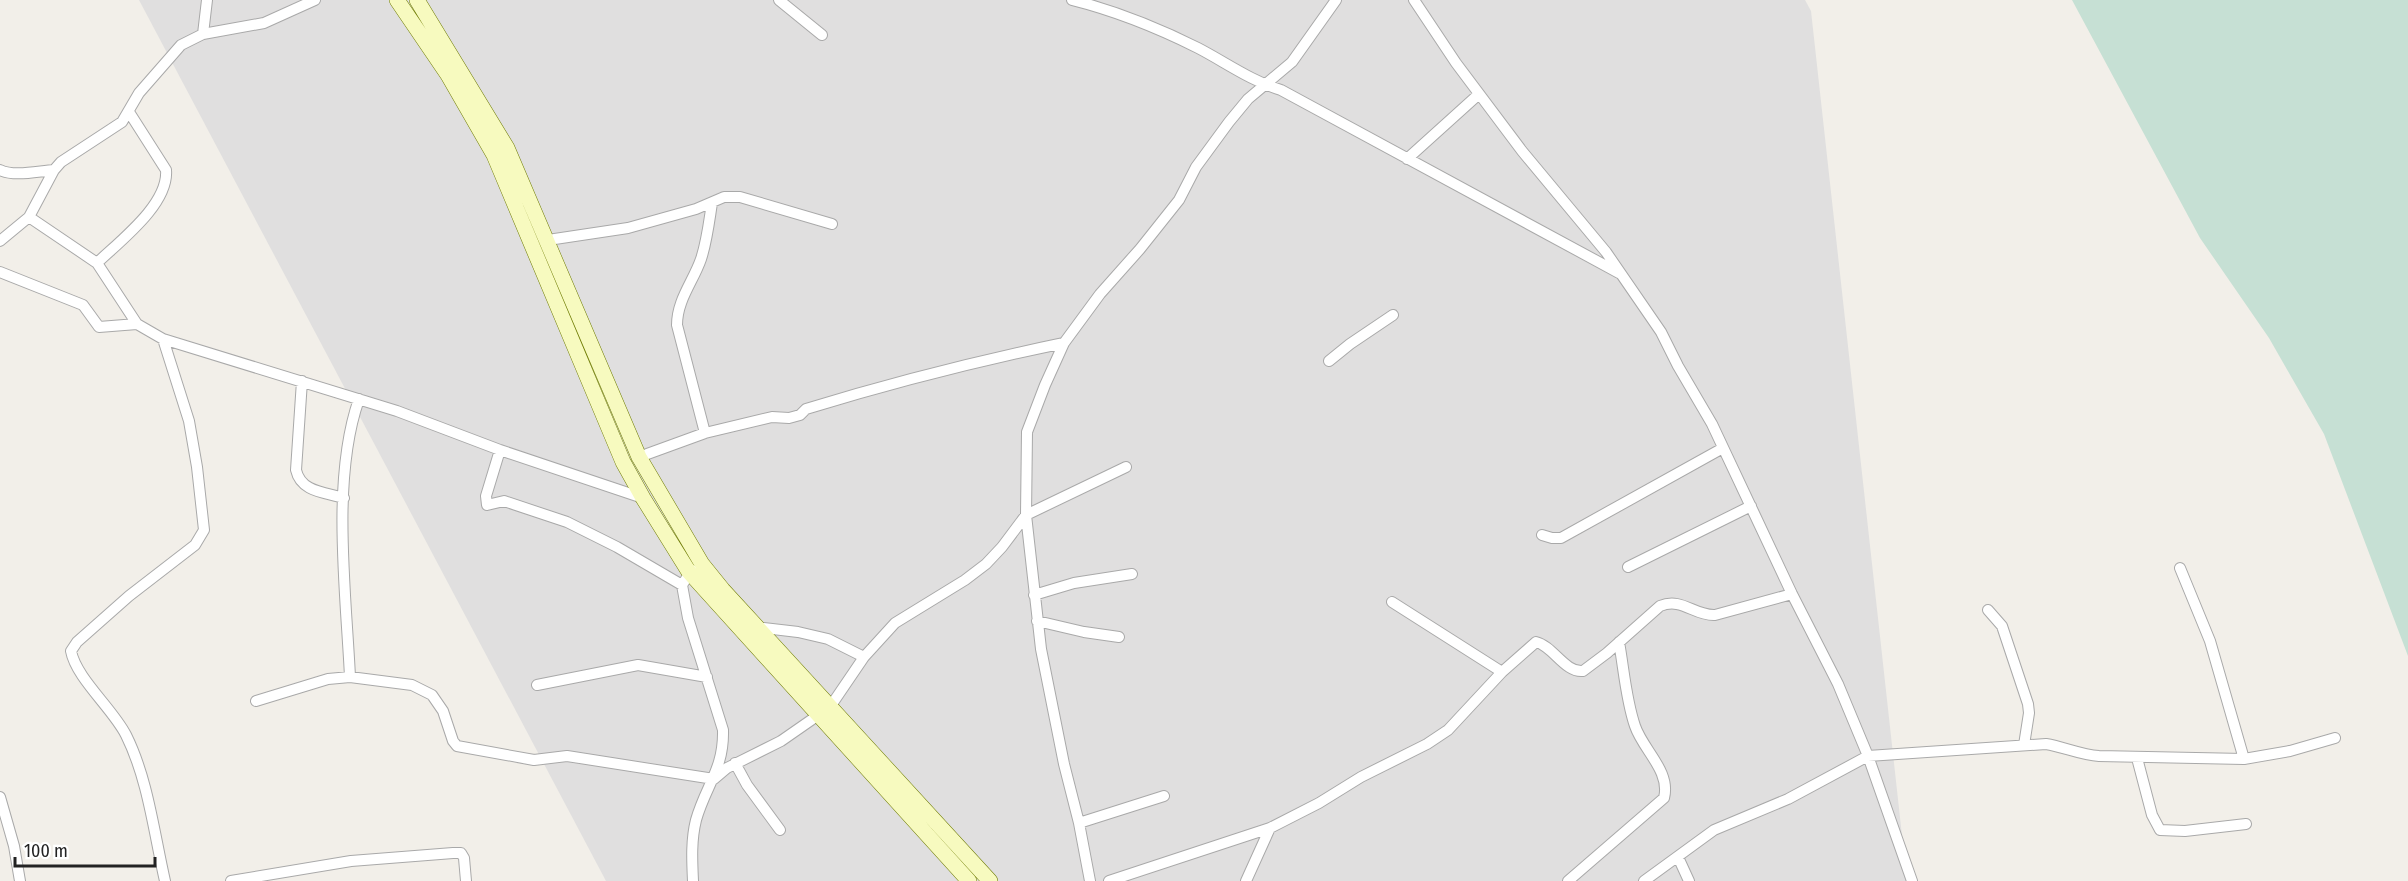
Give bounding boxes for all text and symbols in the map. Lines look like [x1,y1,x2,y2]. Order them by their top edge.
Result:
scale bar [15,830,154,868]
text: 100 m [24,840,68,862]

